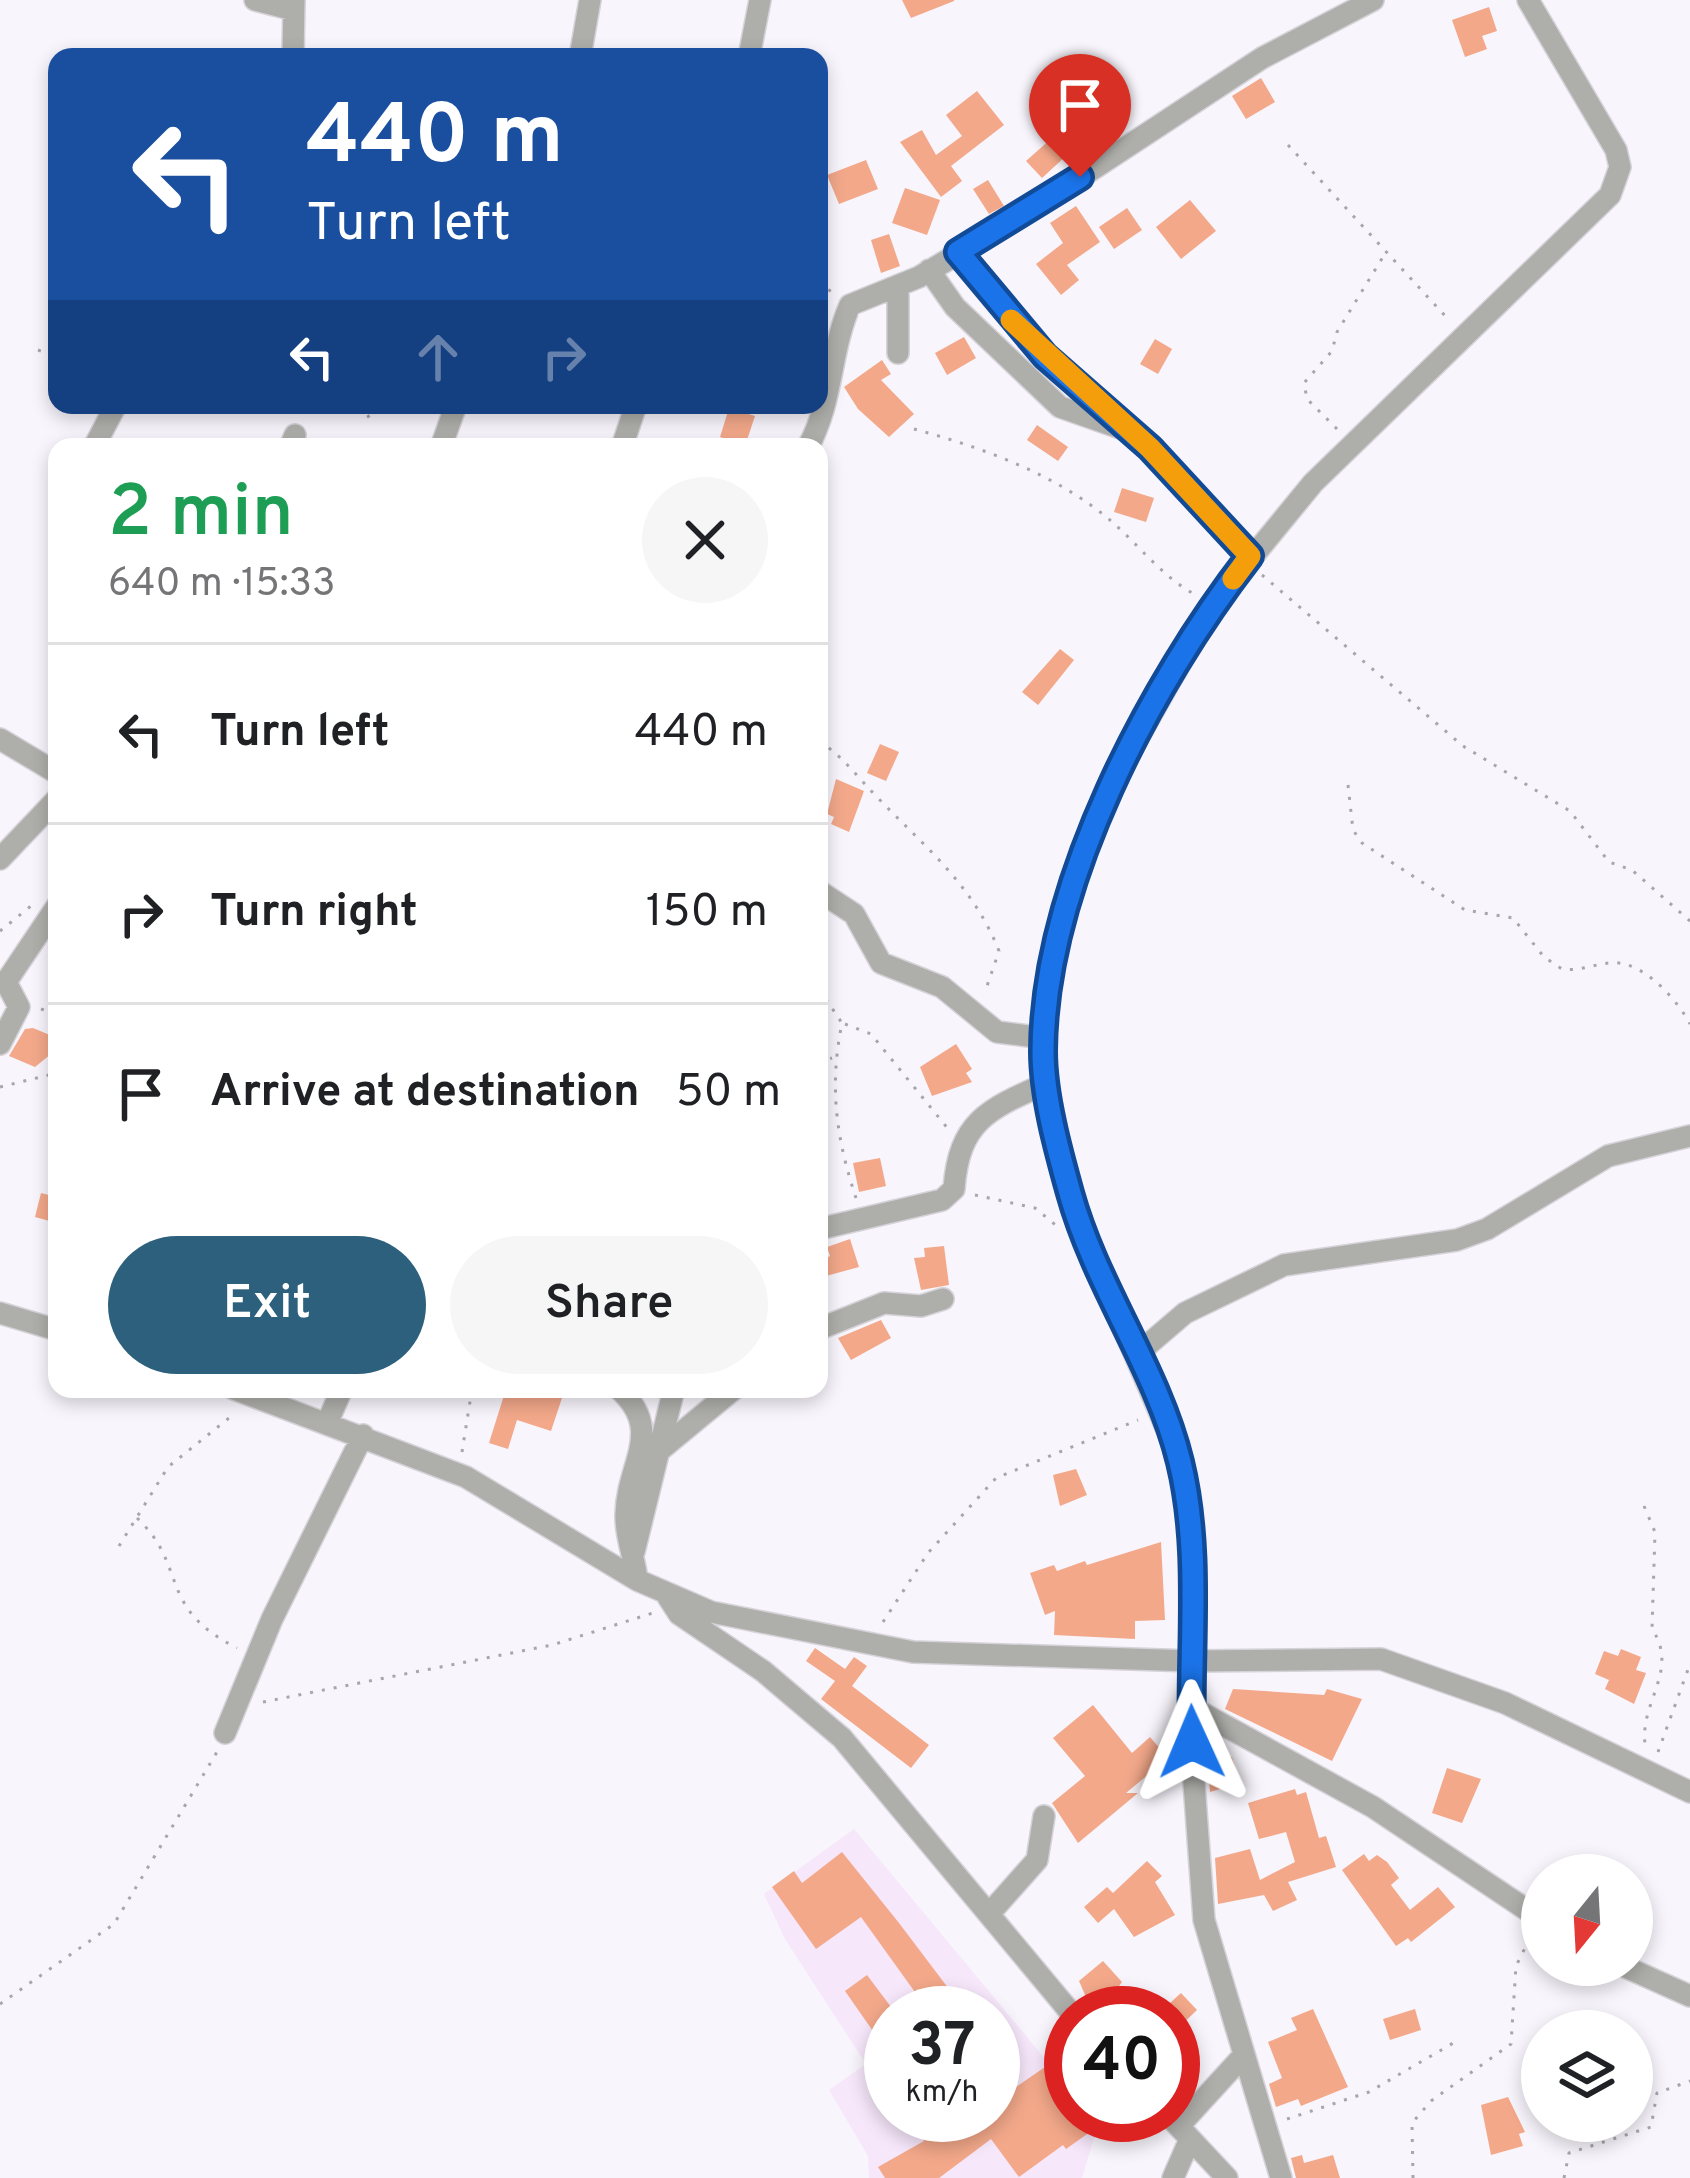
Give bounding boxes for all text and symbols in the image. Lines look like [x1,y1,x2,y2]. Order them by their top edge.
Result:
pin [1029,54,1131,177]
icon: arrive [1047,72,1113,138]
text: 440 m [306,87,564,193]
icon: left [108,96,264,252]
text: Turn left [306,191,511,260]
icon: left [279,324,345,390]
icon: ahead [405,324,471,390]
icon: right [531,324,597,390]
text: 2 min [108,470,294,562]
button: close [642,477,768,603]
text: 640 m · 15:33 [108,561,336,610]
icon: left [108,701,174,767]
text: Turn left [210,705,389,762]
text: 440 m [635,705,768,762]
icon: right [108,881,174,947]
text: Turn right [210,885,418,942]
text: 150 m [646,885,768,942]
icon: arrive [108,1061,174,1127]
text: Arrive at destination [210,1065,640,1122]
text: 50 m [676,1065,781,1122]
button: Exit [108,1236,426,1374]
button: Share [450,1236,768,1374]
position arrow [1129,1679,1255,1805]
north arrow [1521,1854,1653,1986]
map controls [1521,1854,1653,2142]
speed limit sign: 40 [1044,1986,1200,2142]
button: layers [1521,2010,1653,2142]
text: 37 [908,2011,976,2087]
text: km/h [906,2075,978,2112]

